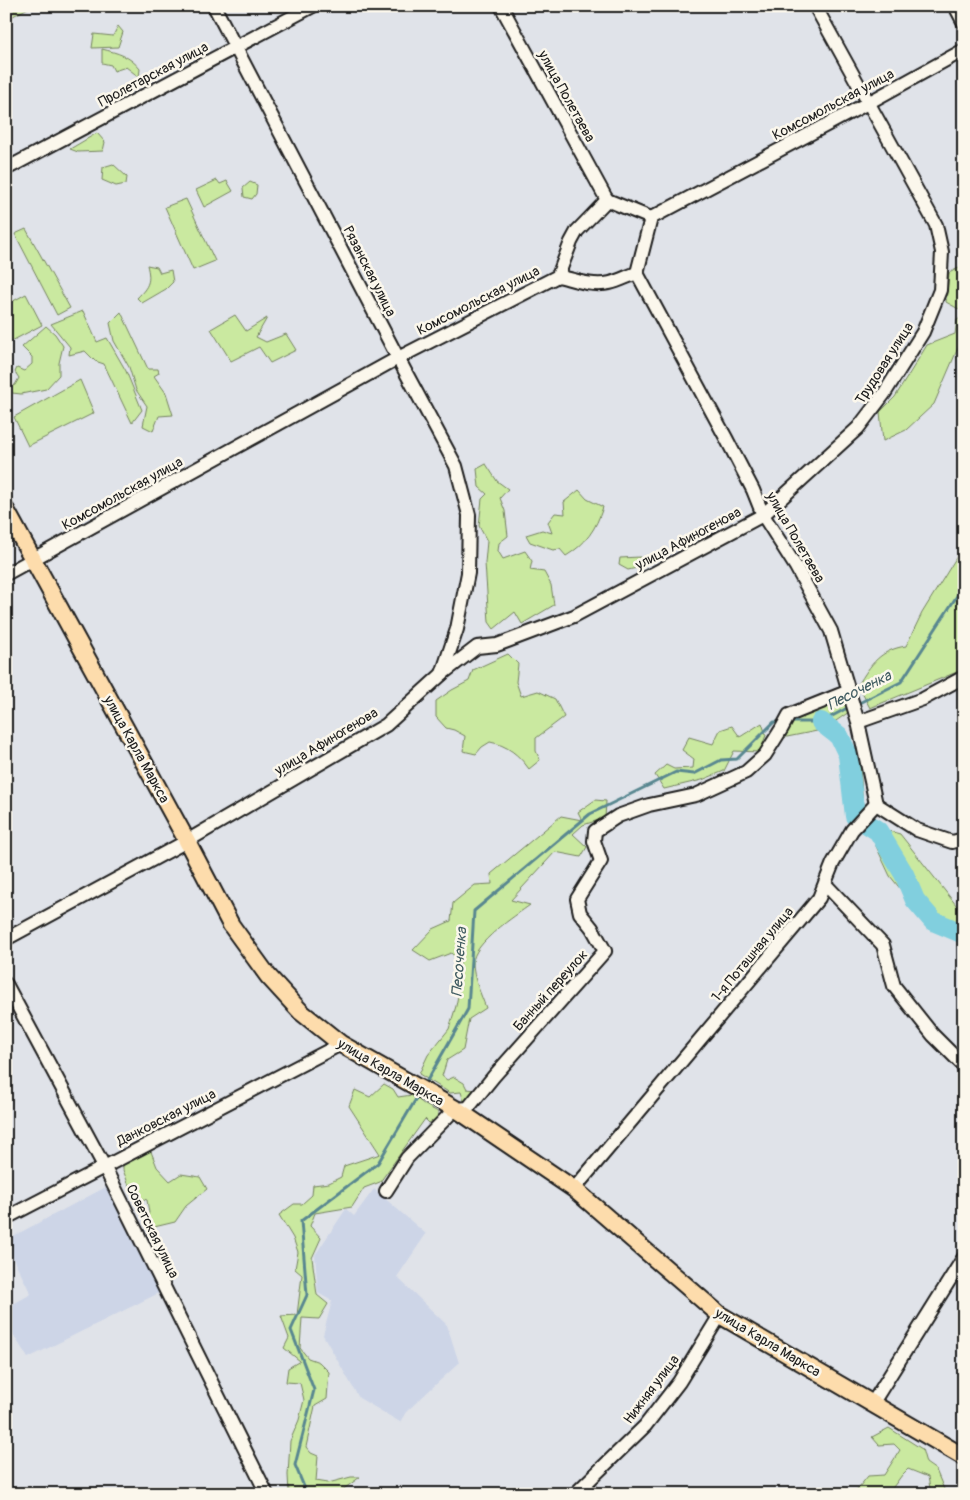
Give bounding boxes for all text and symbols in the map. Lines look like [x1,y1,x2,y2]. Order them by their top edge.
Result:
street label: Пролетарская улица [95,38,211,111]
street label: улица Полетаева [534,47,599,145]
street label: Комсомольская улица [770,65,897,144]
street label: Рязанская улица [339,223,400,319]
street label: Комсомольская улица [414,262,542,339]
street label: Трудовая улица [852,319,917,407]
street label: Комсомольская улица [59,453,186,534]
street label: улица Полетаева [762,488,828,586]
street label: улица Афиногенова [632,503,744,574]
water label: Песоченка [824,666,895,715]
street label: улица Карла Маркса [100,692,173,806]
street label: улица Афиногенова [271,704,381,779]
street label: 1-я Поташная улица [708,904,797,1005]
water label: Песоченка [448,926,471,997]
street label: Банный переулок [510,946,591,1034]
street label: улица Карла Маркса [334,1035,447,1110]
street label: Данковская улица [113,1085,219,1150]
street label: Советская улица [122,1182,183,1281]
street label: улица Карла Маркса [711,1304,824,1381]
street label: Нижняя улица [620,1351,683,1427]

